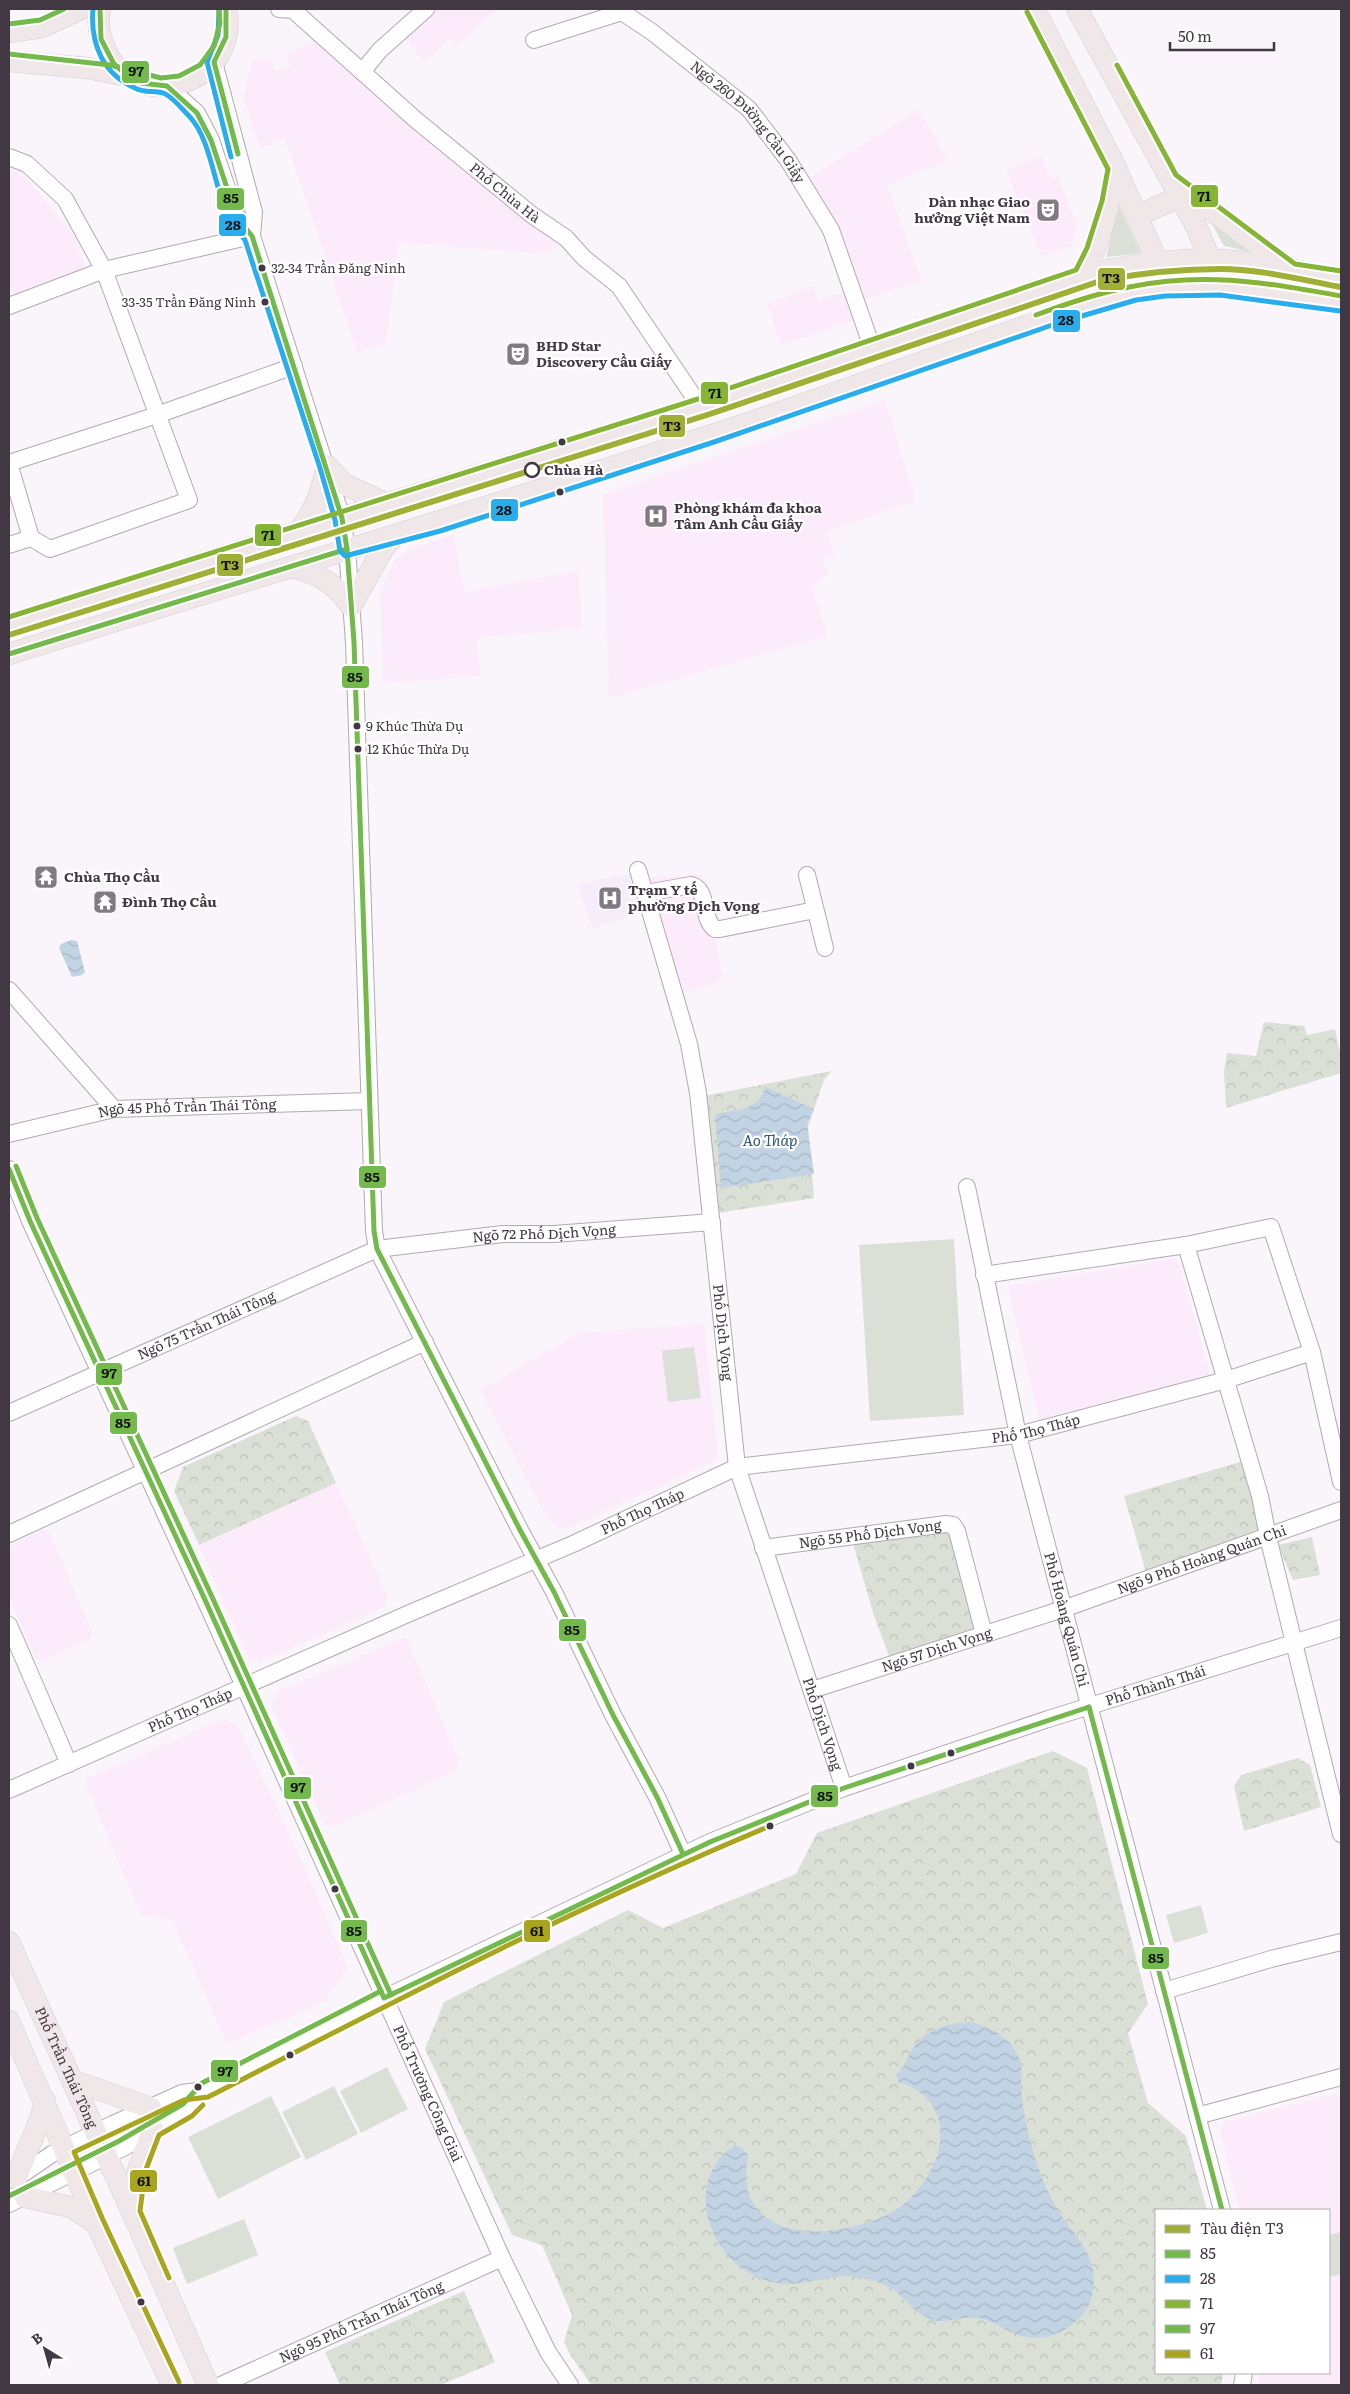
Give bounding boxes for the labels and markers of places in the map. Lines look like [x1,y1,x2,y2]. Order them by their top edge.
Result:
place label: Dàn nhạc Giao hưởng Việt Nam [914,191,1030,227]
theatre icon: Dàn nhạc Giao hưởng Việt Nam [1035,197,1061,223]
place label: 32-34 Trần Đăng Ninh [271,258,406,277]
marker: 32-34 Trần Đăng Ninh [257,263,267,273]
place label: 33-35 Trần Đăng Ninh [122,292,256,311]
marker: 33-35 Trần Đăng Ninh [260,297,270,307]
place label: BHD Star Discovery Cầu Giấy [536,335,672,371]
theatre icon: BHD Star Discovery Cầu Giấy [505,341,531,367]
unlabelled marker [557,437,567,447]
place label: Chùa Hà [544,459,604,479]
marker: Chùa Hà [524,462,540,478]
unlabelled marker [555,487,565,497]
place label: Phòng khám đa khoa Tâm Anh Cầu Giấy [674,497,823,533]
hospital icon: Phòng khám đa khoa Tâm Anh Cầu Giấy [643,503,669,529]
place label: 9 Khúc Thừa Dụ [366,716,463,735]
marker: 9 Khúc Thừa Dụ [352,721,362,731]
place label: 12 Khúc Thừa Dụ [367,739,469,758]
marker: 12 Khúc Thừa Dụ [353,744,363,754]
temple icon: Chùa Thọ Cầu [33,864,59,890]
place label: Chùa Thọ Cầu [64,866,161,886]
place label: Trạm Y tế phường Dịch Vọng [628,879,760,915]
hospital icon: Trạm Y tế phường Dịch Vọng [597,885,623,911]
temple icon: Đình Thọ Cầu [92,889,118,915]
place label: Đình Thọ Cầu [122,891,217,911]
unlabelled marker [946,1748,956,1758]
unlabelled marker [906,1761,916,1771]
unlabelled marker [765,1821,775,1831]
unlabelled marker [330,1884,340,1894]
unlabelled marker [285,2050,295,2060]
unlabelled marker [193,2082,203,2092]
unlabelled marker [136,2297,146,2307]

